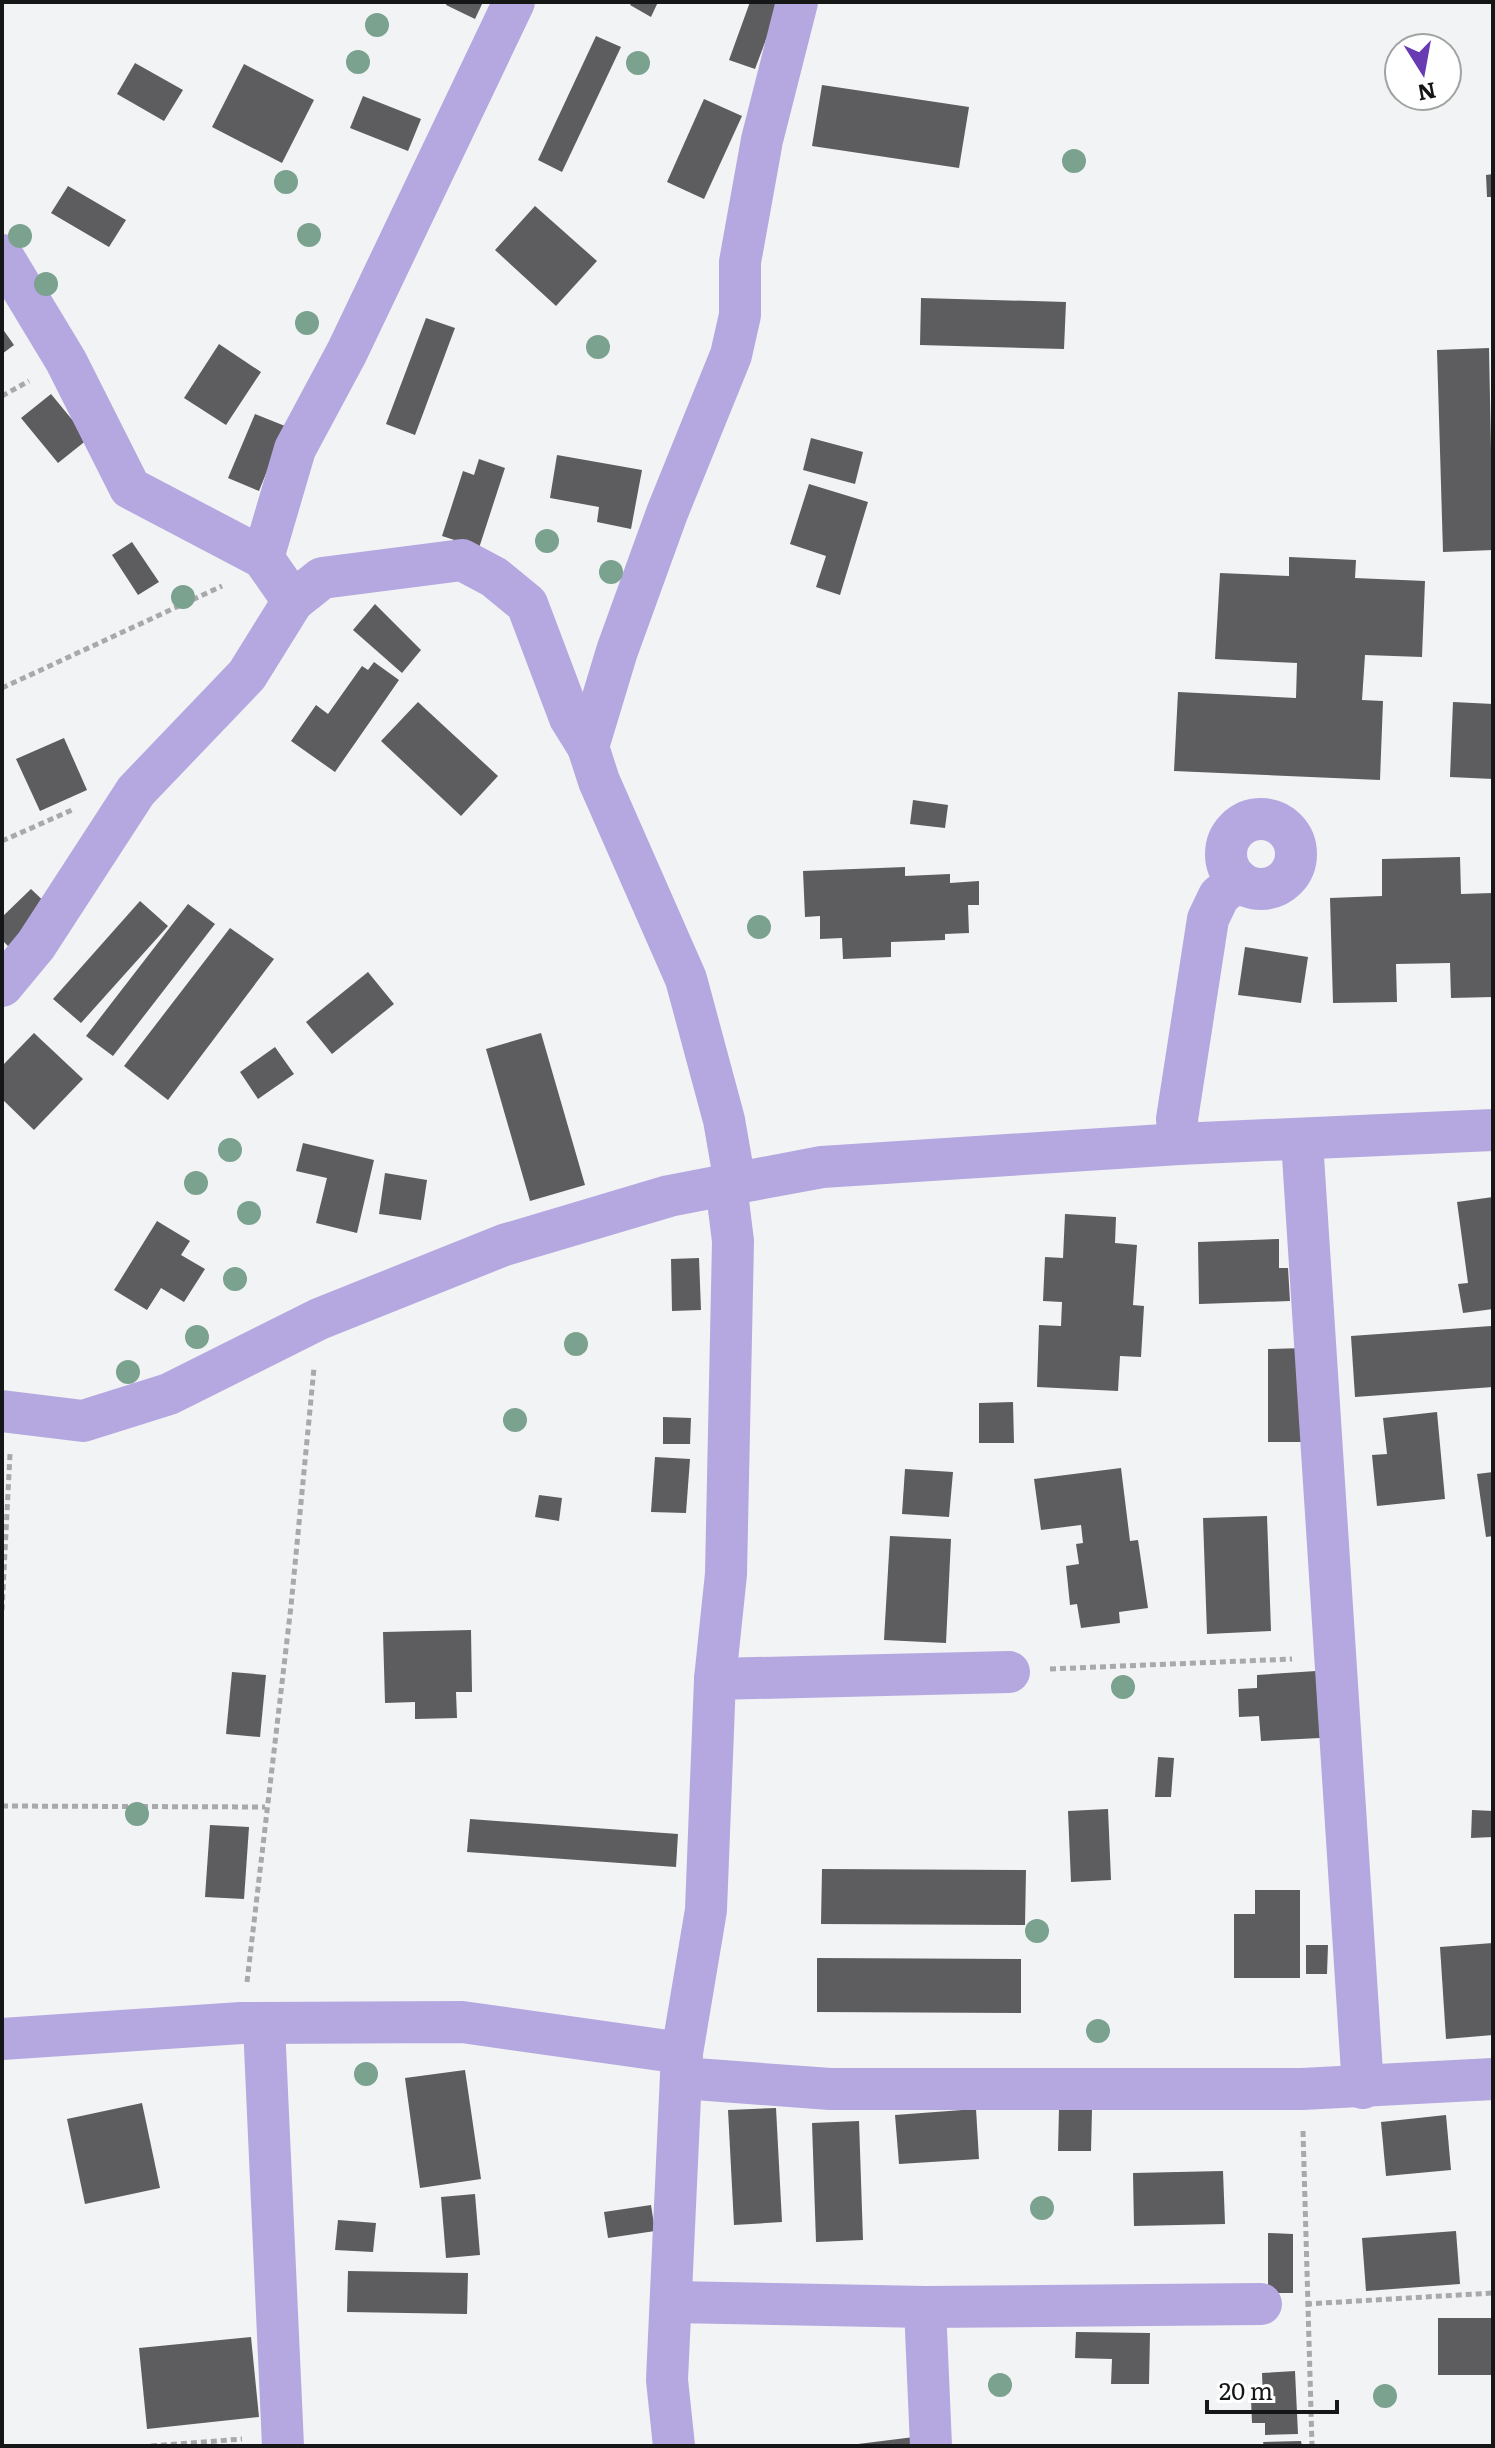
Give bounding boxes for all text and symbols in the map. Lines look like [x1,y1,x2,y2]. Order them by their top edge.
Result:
north arrow [1383,32,1463,112]
text: N [1415,75,1439,111]
scale bar [1207,2364,1337,2414]
text: 20 m [1219,2372,1273,2407]

